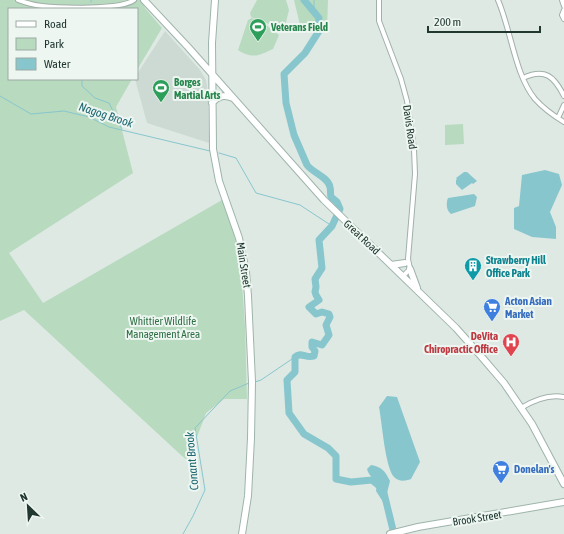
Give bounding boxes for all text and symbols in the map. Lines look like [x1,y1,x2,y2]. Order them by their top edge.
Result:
legend [8,8,138,80]
scale bar [428,8,540,34]
text: 200 m [434,15,461,29]
text: Road [44,17,67,31]
sports icon: Veterans Field [248,17,268,42]
place label: Veterans Field [270,21,328,33]
text: Park [44,37,65,51]
text: Water [44,57,71,71]
place label: Borges Martial Arts [174,76,221,101]
sports icon: Borges Martial Arts [151,78,171,103]
water label: Nagog Brook [77,100,136,131]
street label: Davis Road [401,104,419,150]
street label: Great Road [342,217,382,257]
street label: Main Street [234,241,254,289]
place label: Strawberry Hill Office Park [486,254,547,279]
building icon: Strawberry Hill Office Park [463,256,483,281]
place label: Acton Asian Market [504,295,552,320]
supermarket icon: Acton Asian Market [482,297,502,322]
park label: Whittier Wildlife Management Area [126,315,200,340]
place label: DeVita Chiropractic Office [424,330,498,355]
hospital icon: DeVita Chiropractic Office [501,332,521,357]
water label: Conant Brook [182,430,202,491]
supermarket icon: Donelan's [491,459,511,484]
place label: Donelan's [514,463,555,475]
north arrow [8,486,48,526]
text: N [18,490,29,504]
street label: Brook Street [452,508,502,528]

